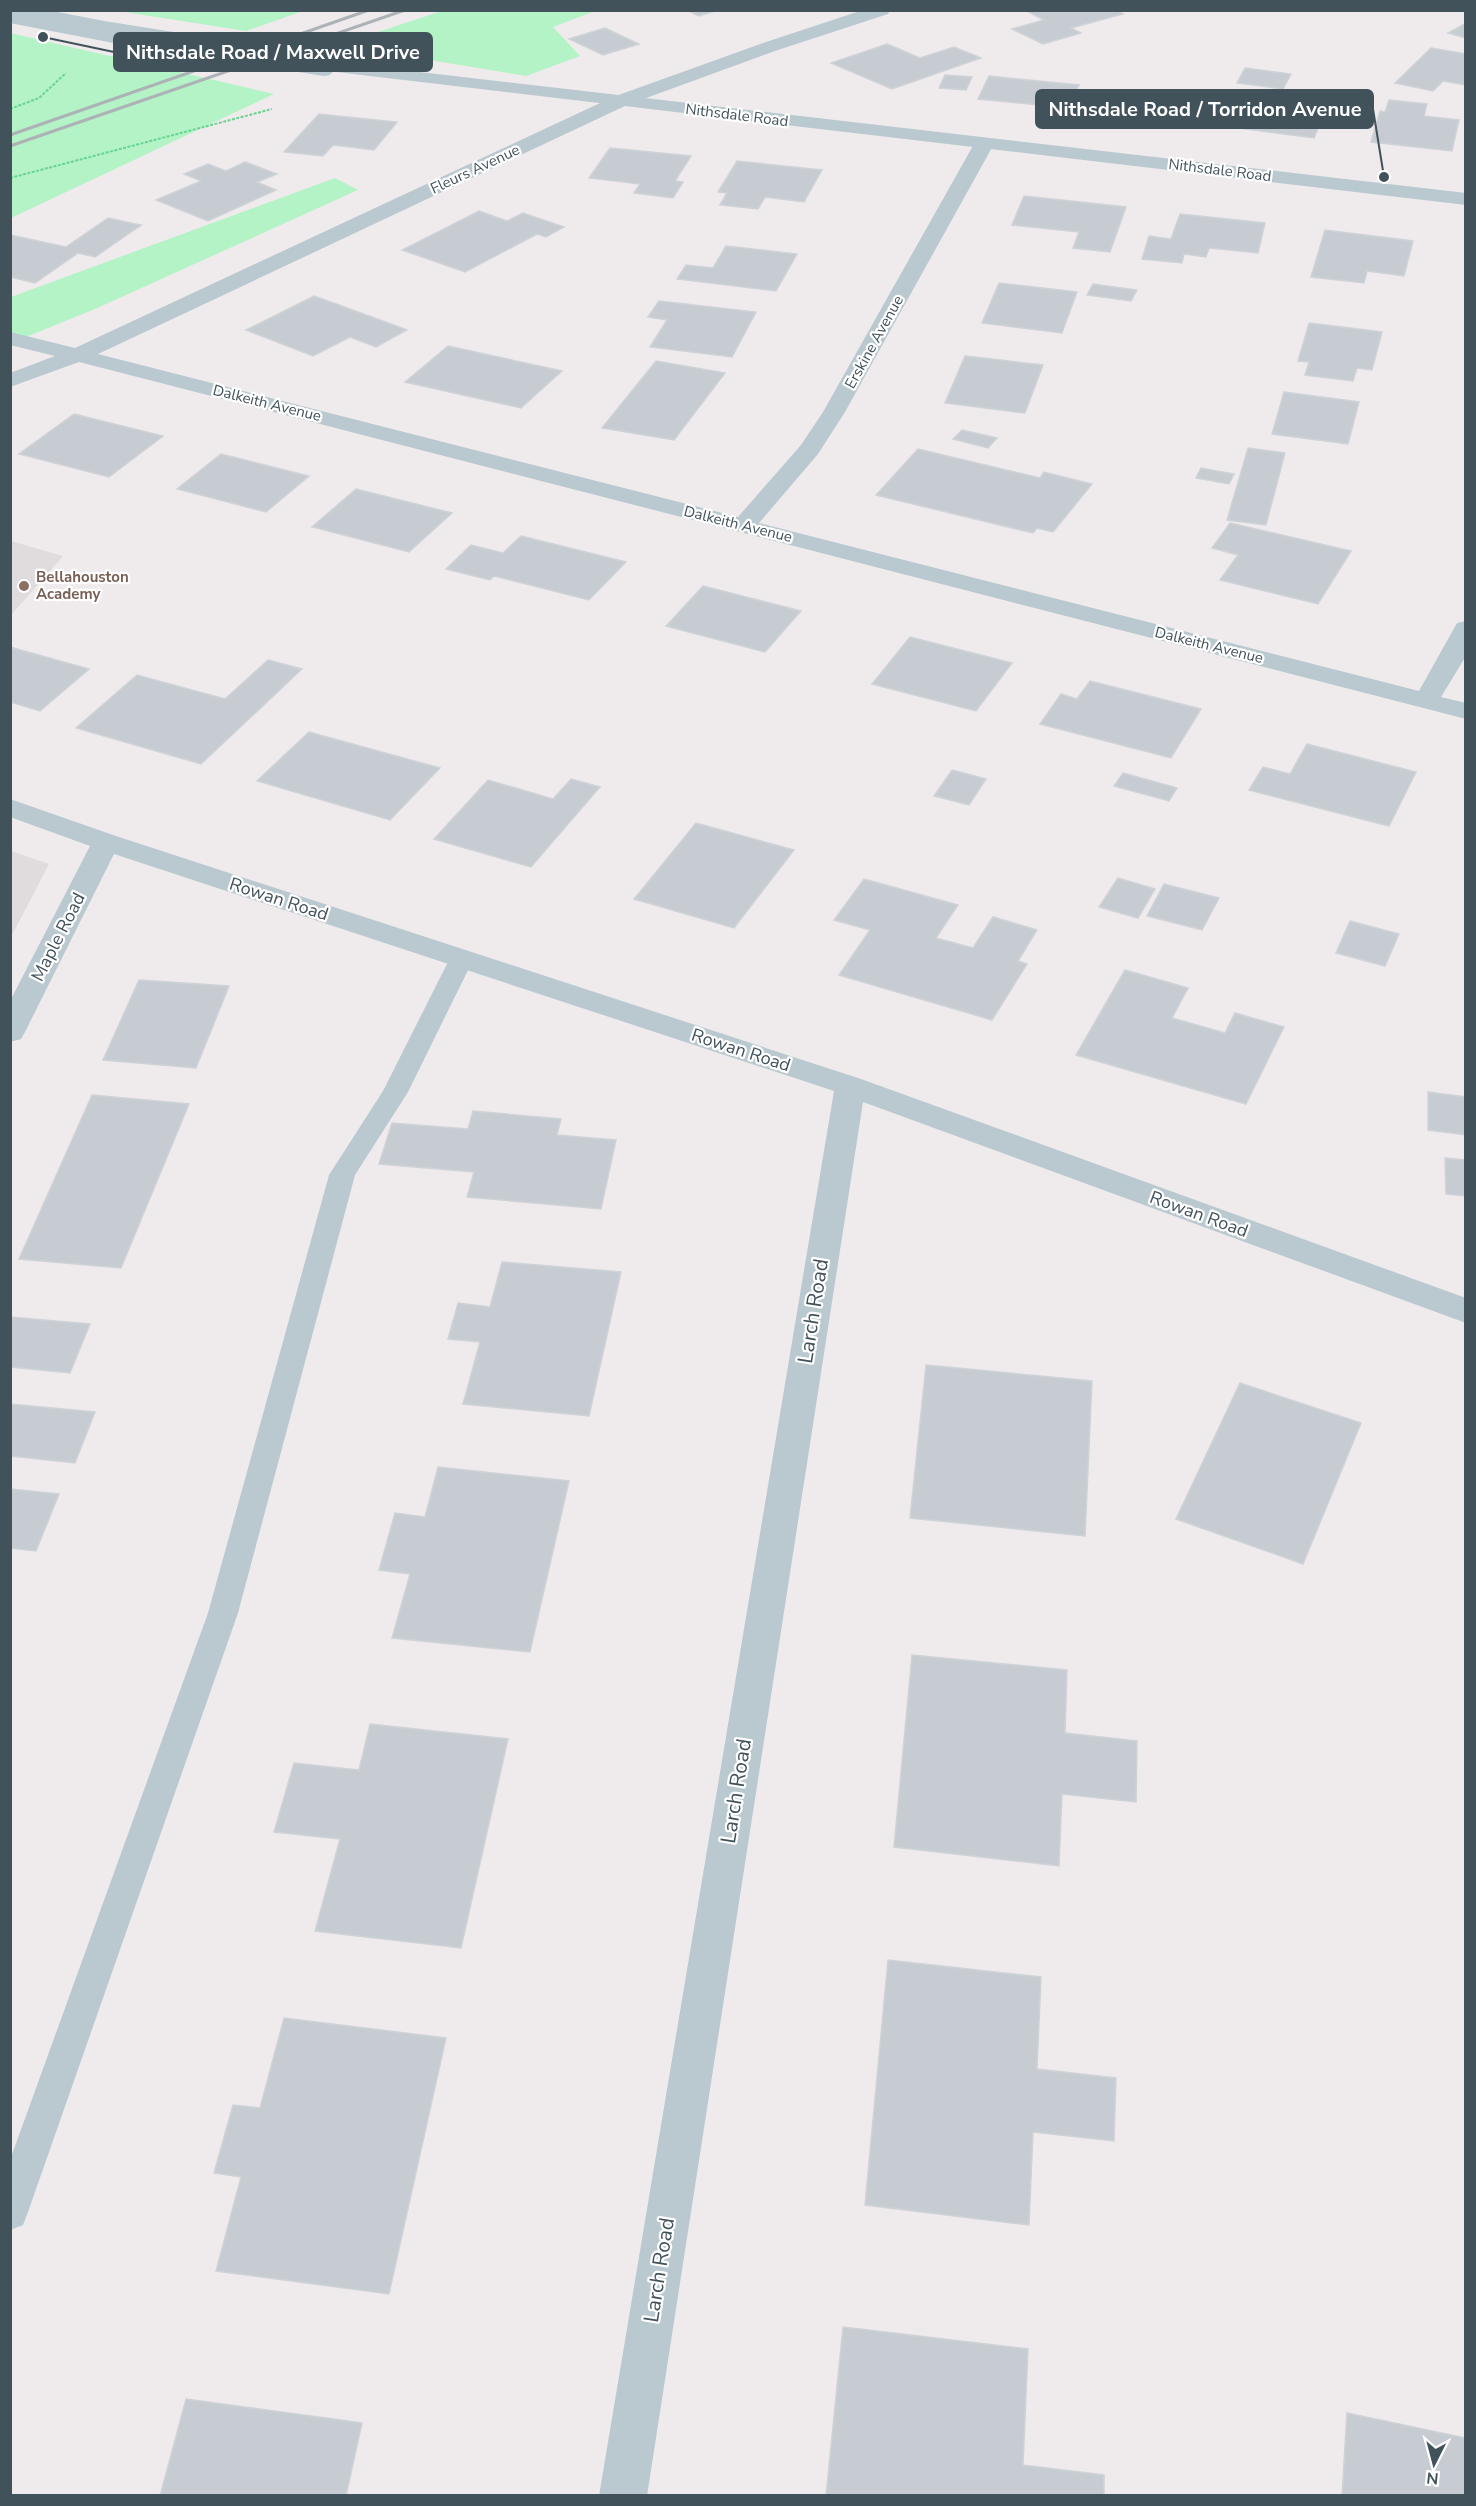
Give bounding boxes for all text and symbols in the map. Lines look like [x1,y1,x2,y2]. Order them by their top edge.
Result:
callout: Nithsdale Road / Maxwell Drive [114,33,432,71]
text: Nithsdale Road / Maxwell Drive [126,39,420,66]
callout: Nithsdale Road / Torridon Avenue [1036,90,1373,128]
text: Nithsdale Road / Torridon Avenue [1048,96,1362,123]
street label: Nithsdale Road [684,99,790,131]
street label: Fleurs Avenue [427,140,523,198]
street label: Nithsdale Road [1167,154,1273,186]
street label: Erskine Avenue [840,292,908,392]
street label: Dalkeith Avenue [211,380,323,426]
street label: Dalkeith Avenue [682,501,794,547]
place label: Bellahouston Academy [36,567,129,604]
marker: Bellahouston Academy [17,579,31,593]
street label: Dalkeith Avenue [1153,622,1265,668]
street label: Rowan Road [226,872,332,926]
street label: Maple Road [25,888,91,986]
street label: Rowan Road [688,1023,794,1077]
street label: Rowan Road [1147,1185,1251,1243]
street label: Larch Road [791,1257,835,1365]
street label: Larch Road [714,1737,758,1845]
street label: Larch Road [637,2216,681,2324]
north arrow [1404,2434,1464,2494]
text: N [1425,2466,1440,2489]

